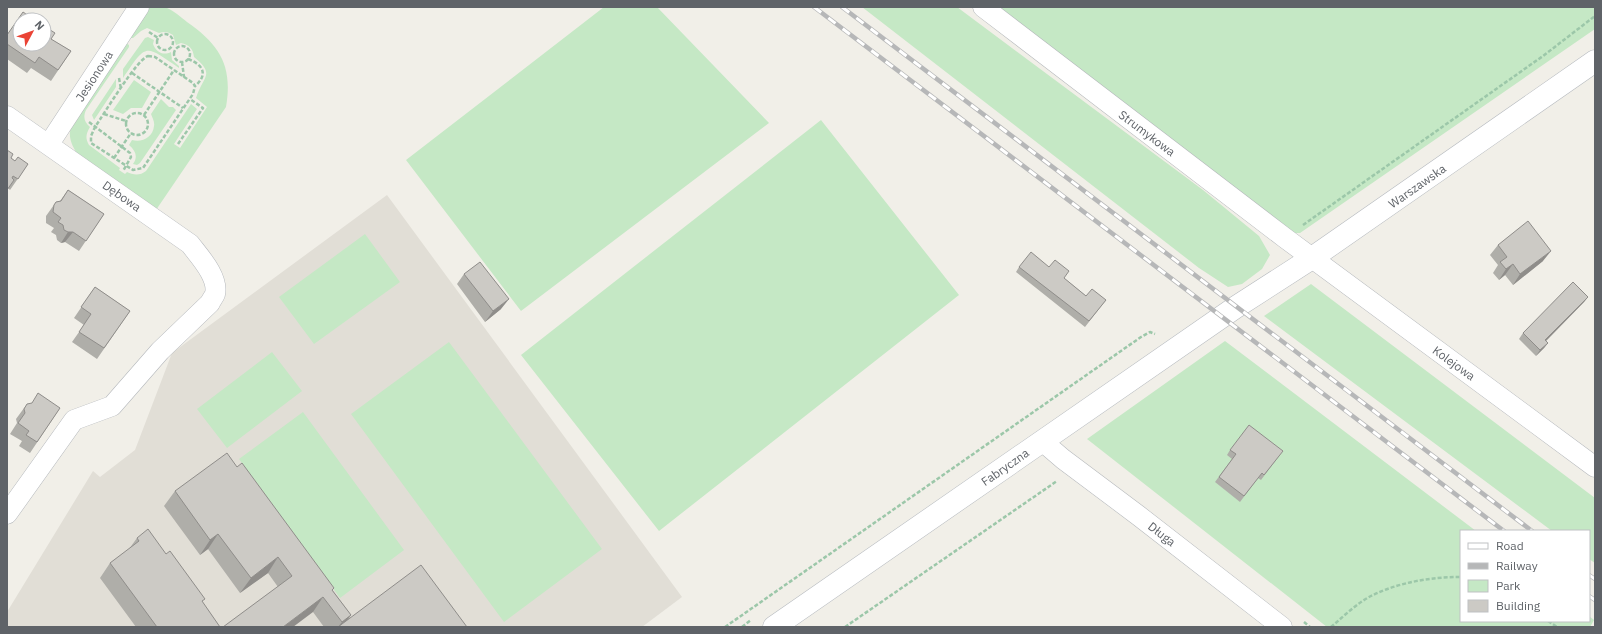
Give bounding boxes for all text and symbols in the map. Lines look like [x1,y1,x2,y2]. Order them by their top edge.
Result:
north arrow [12,12,52,52]
text: N [32,18,47,33]
street label: Jesionowa [72,47,116,104]
street label: Strumykowa [1116,107,1179,160]
street label: Warszawska [1385,160,1449,211]
street label: Dębowa [100,177,145,215]
street label: Kolejowa [1430,343,1479,384]
street label: Fabryczna [978,445,1032,489]
street label: Długa [1145,519,1179,550]
legend [1460,530,1590,622]
text: Road [1496,538,1524,553]
text: Railway [1496,558,1538,573]
text: Park [1496,578,1521,593]
text: Building [1496,598,1541,613]

